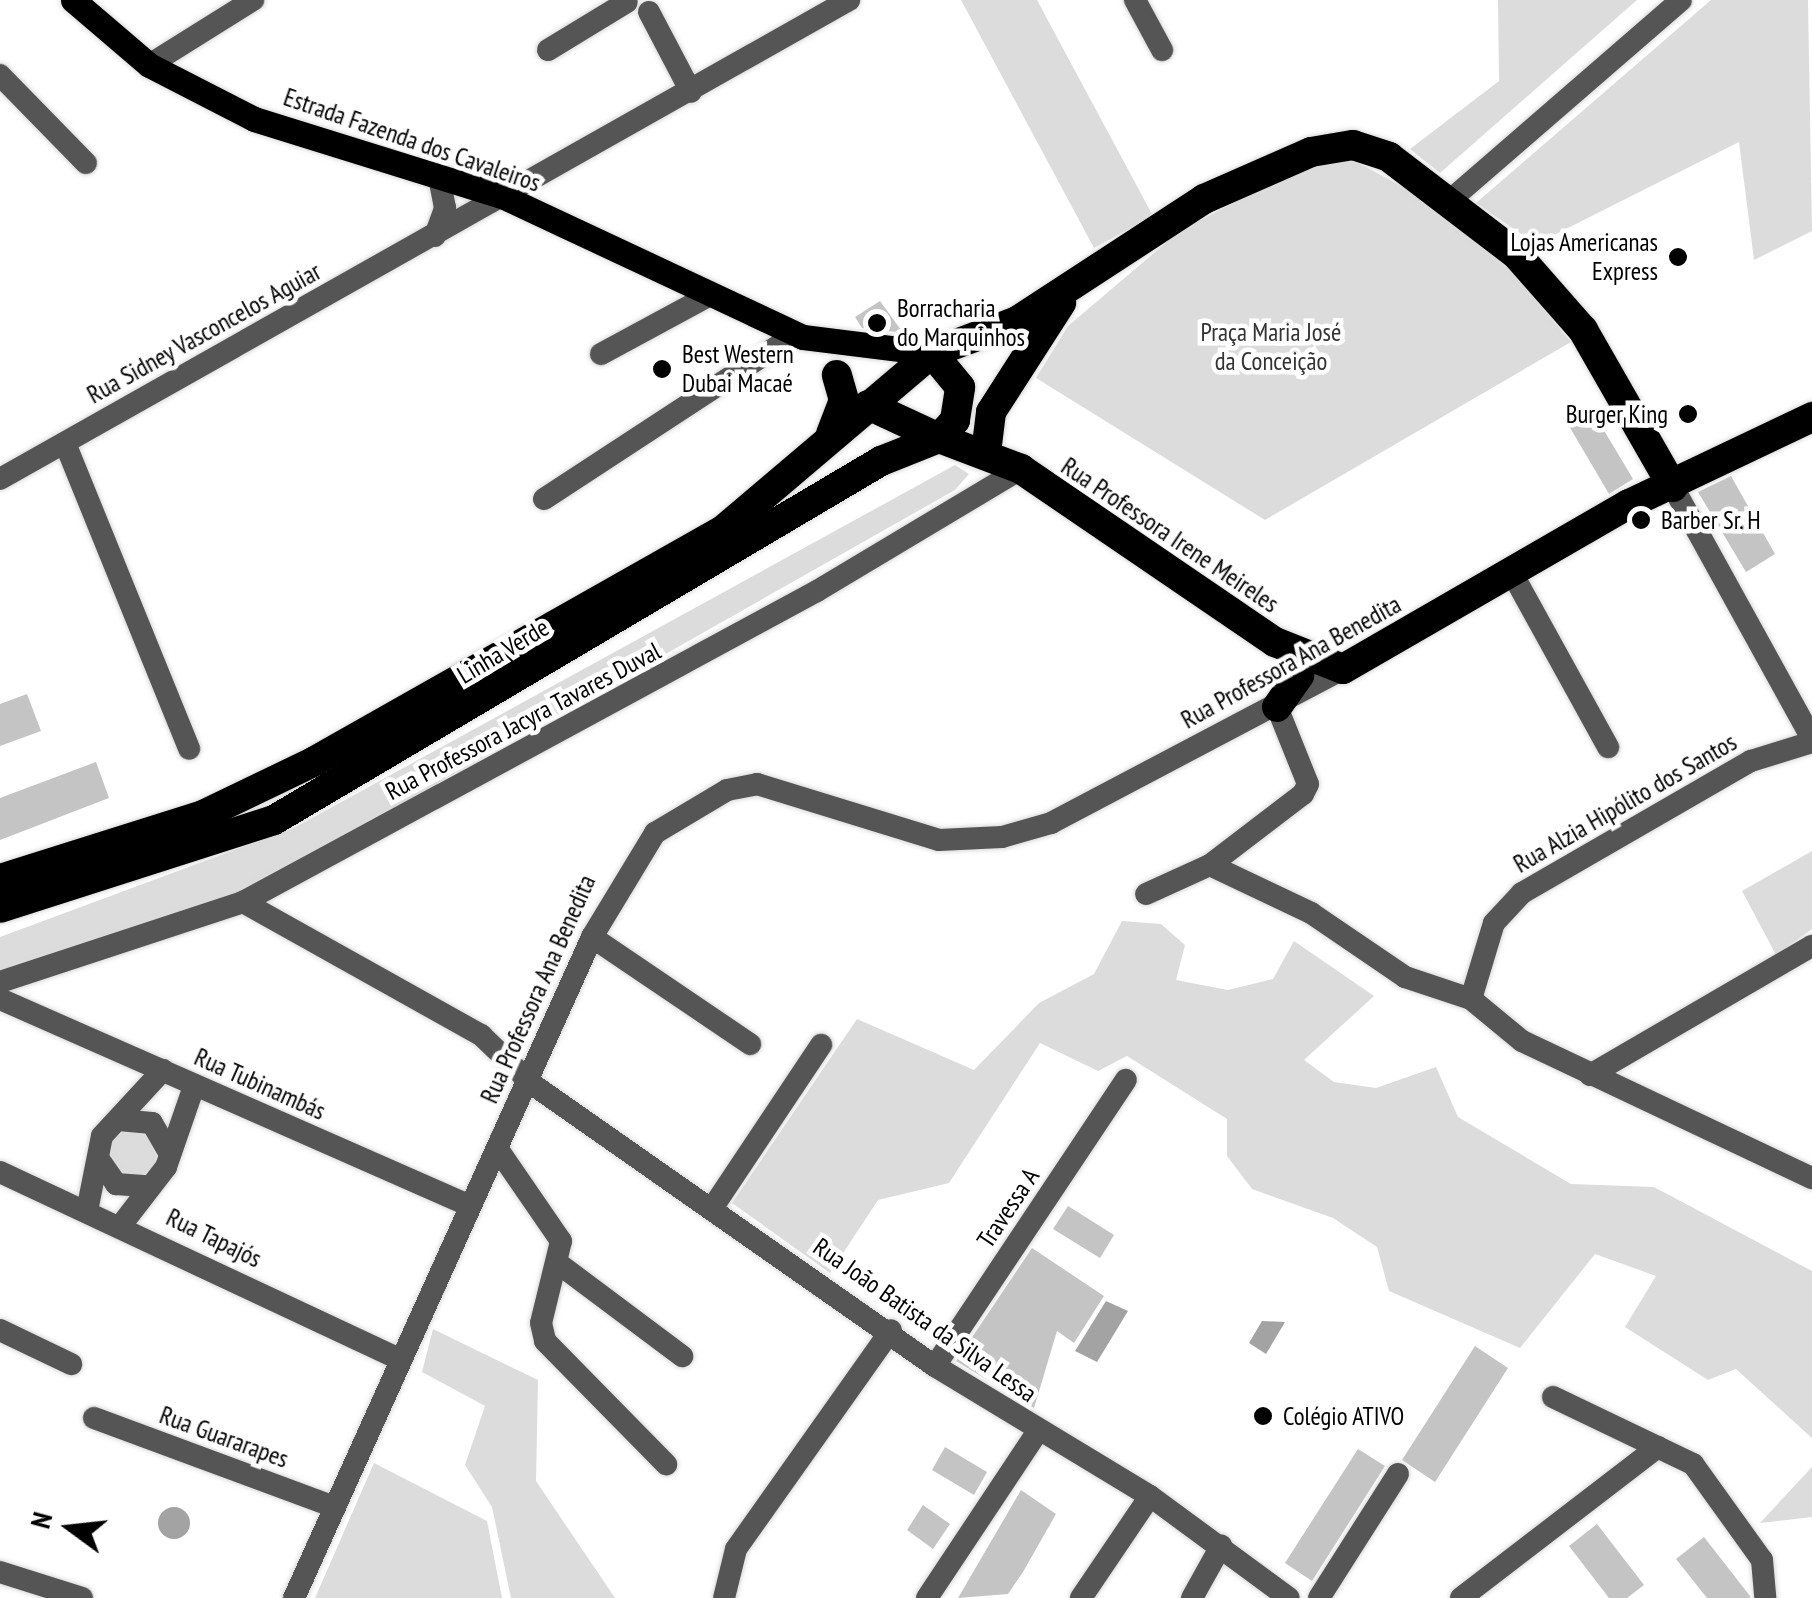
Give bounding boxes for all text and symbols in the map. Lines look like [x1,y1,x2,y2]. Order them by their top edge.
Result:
street label: Estrada Fazenda dos Cavaleiros [280,82,544,198]
place label: Lojas Americanas Express [1510,228,1658,287]
marker: Lojas Americanas Express [1667,246,1689,268]
street label: Rua Sidney Vasconcelos Aguiar [81,256,327,410]
place label: Borracharia do Marquinhos [897,294,1025,353]
marker: Borracharia do Marquinhos [866,312,888,334]
park label: Praça Maria José da Conceição [1201,318,1341,377]
place label: Best Western Dubai Macaé [682,340,794,399]
marker: Best Western Dubai Macaé [651,358,673,380]
place label: Burger King [1566,399,1668,429]
marker: Burger King [1677,403,1699,425]
street label: Rua Professora Irene Meireles [1056,451,1284,619]
place label: Barber Sr. H [1661,505,1762,535]
marker: Barber Sr. H [1630,509,1652,531]
street label: Rua Professora Ana Benedita [1176,589,1406,735]
street label: Linha Verde [452,612,554,690]
street label: Rua Professora Jacyra Tavares Duval [380,635,666,807]
street label: Rua Alzia Hipólito dos Santos [1508,727,1742,879]
street label: Rua Professora Ana Benedita [474,870,602,1108]
street label: Rua Tubinambás [190,1042,330,1126]
street label: Travessa A [970,1162,1046,1254]
street label: Rua Tapajós [161,1202,267,1274]
street label: Rua João Batista da Silva Lessa [808,1232,1042,1408]
street label: Rua Guararapes [156,1400,292,1474]
place label: Colégio ATIVO [1283,1401,1405,1431]
marker: Colégio ATIVO [1252,1405,1274,1427]
north arrow [20,1478,120,1578]
text: N [21,1508,60,1532]

